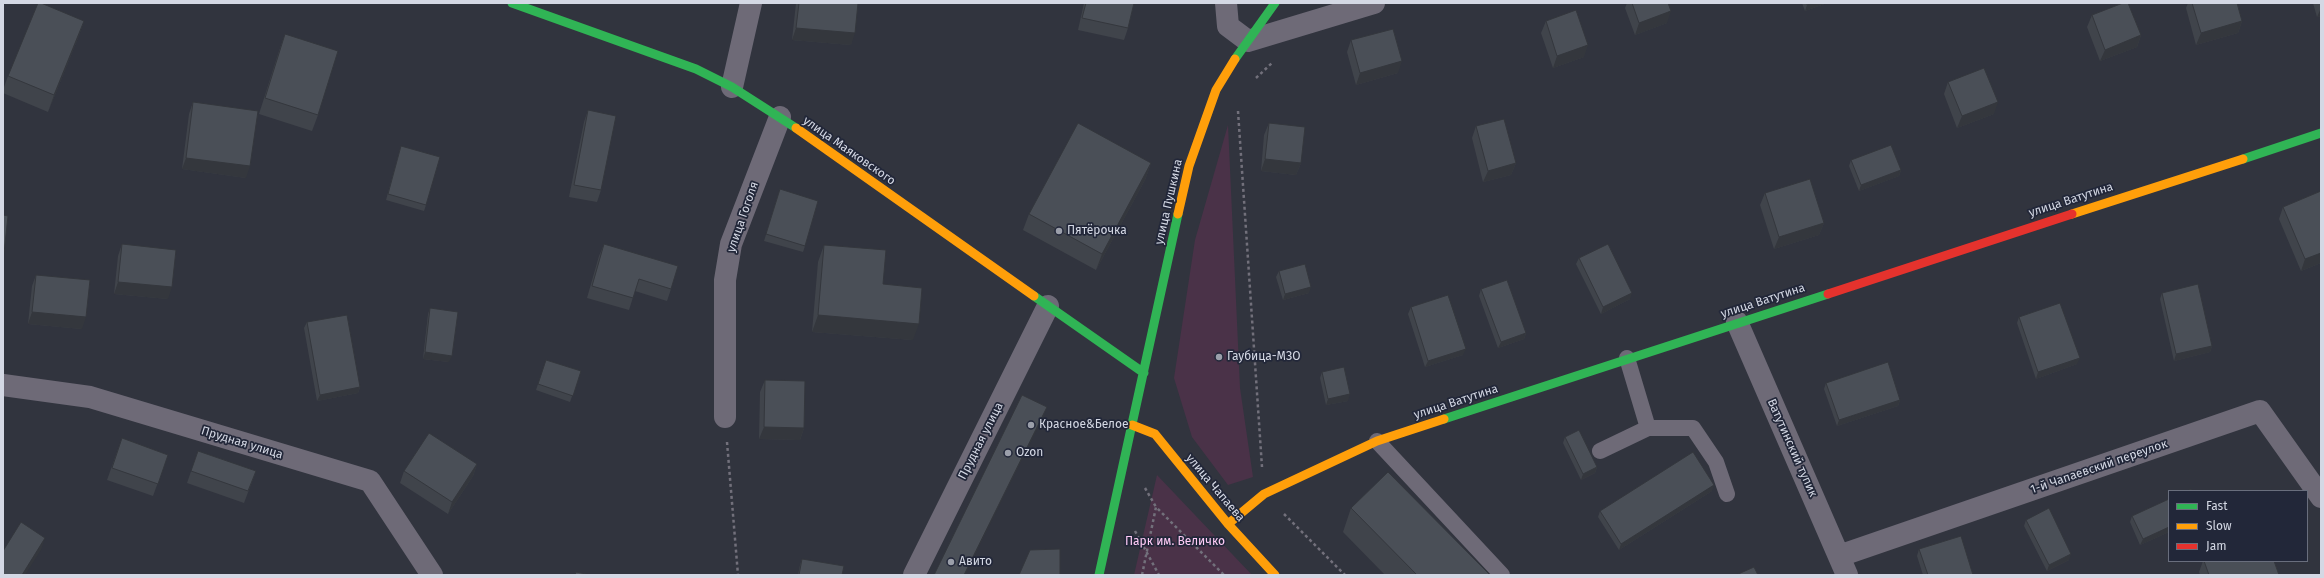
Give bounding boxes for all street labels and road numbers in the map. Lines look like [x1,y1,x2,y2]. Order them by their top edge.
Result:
street label: улица Маяковского [800,114,898,188]
street label: улица Пушкина [1152,158,1186,246]
street label: улица Гоголя [724,180,762,254]
street label: улица Ватутина [2027,180,2115,220]
street label: улица Ватутина [1719,281,1807,321]
street label: улица Ватутина [1412,382,1500,422]
street label: Ватутинский тупик [1764,397,1820,499]
street label: Прудная улица [955,400,1007,482]
street label: Прудная улица [199,424,285,462]
street label: 1-й Чапаевский переулок [2029,437,2169,497]
street label: улица Чапаева [1183,451,1247,525]

